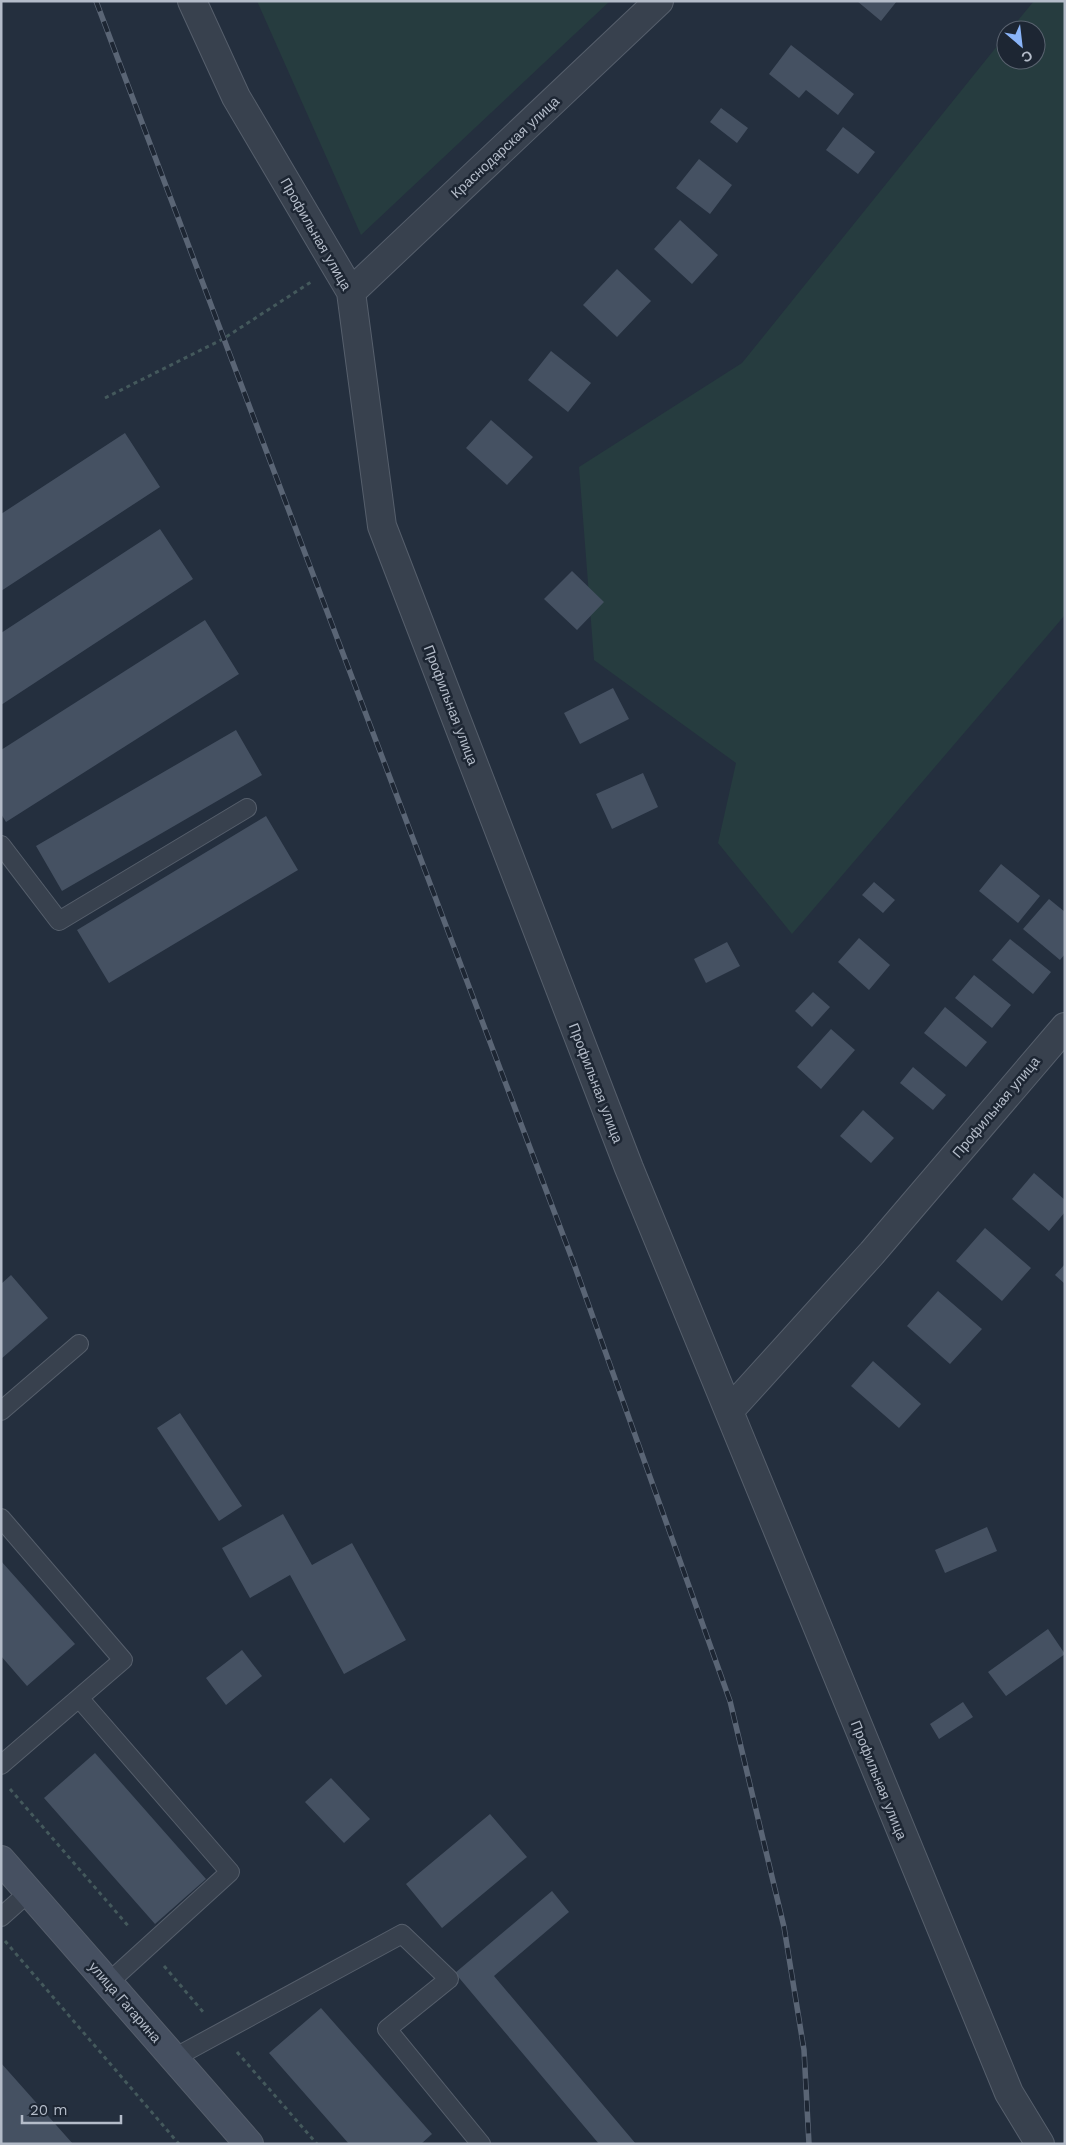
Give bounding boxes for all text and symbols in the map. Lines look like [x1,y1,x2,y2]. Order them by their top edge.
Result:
north arrow [996,20,1046,70]
text: С [1019,47,1035,66]
street label: Краснодарская улица [448,93,562,201]
street label: Профильная улица [277,175,355,293]
street label: Профильная улица [421,643,481,767]
street label: Профильная улица [566,1021,626,1145]
street label: Профильная улица [949,1053,1043,1161]
street label: Профильная улица [848,1718,910,1842]
street label: улица Гагарина [86,1958,164,2046]
scale bar [22,2092,121,2124]
text: 20 m [30,2101,68,2119]

